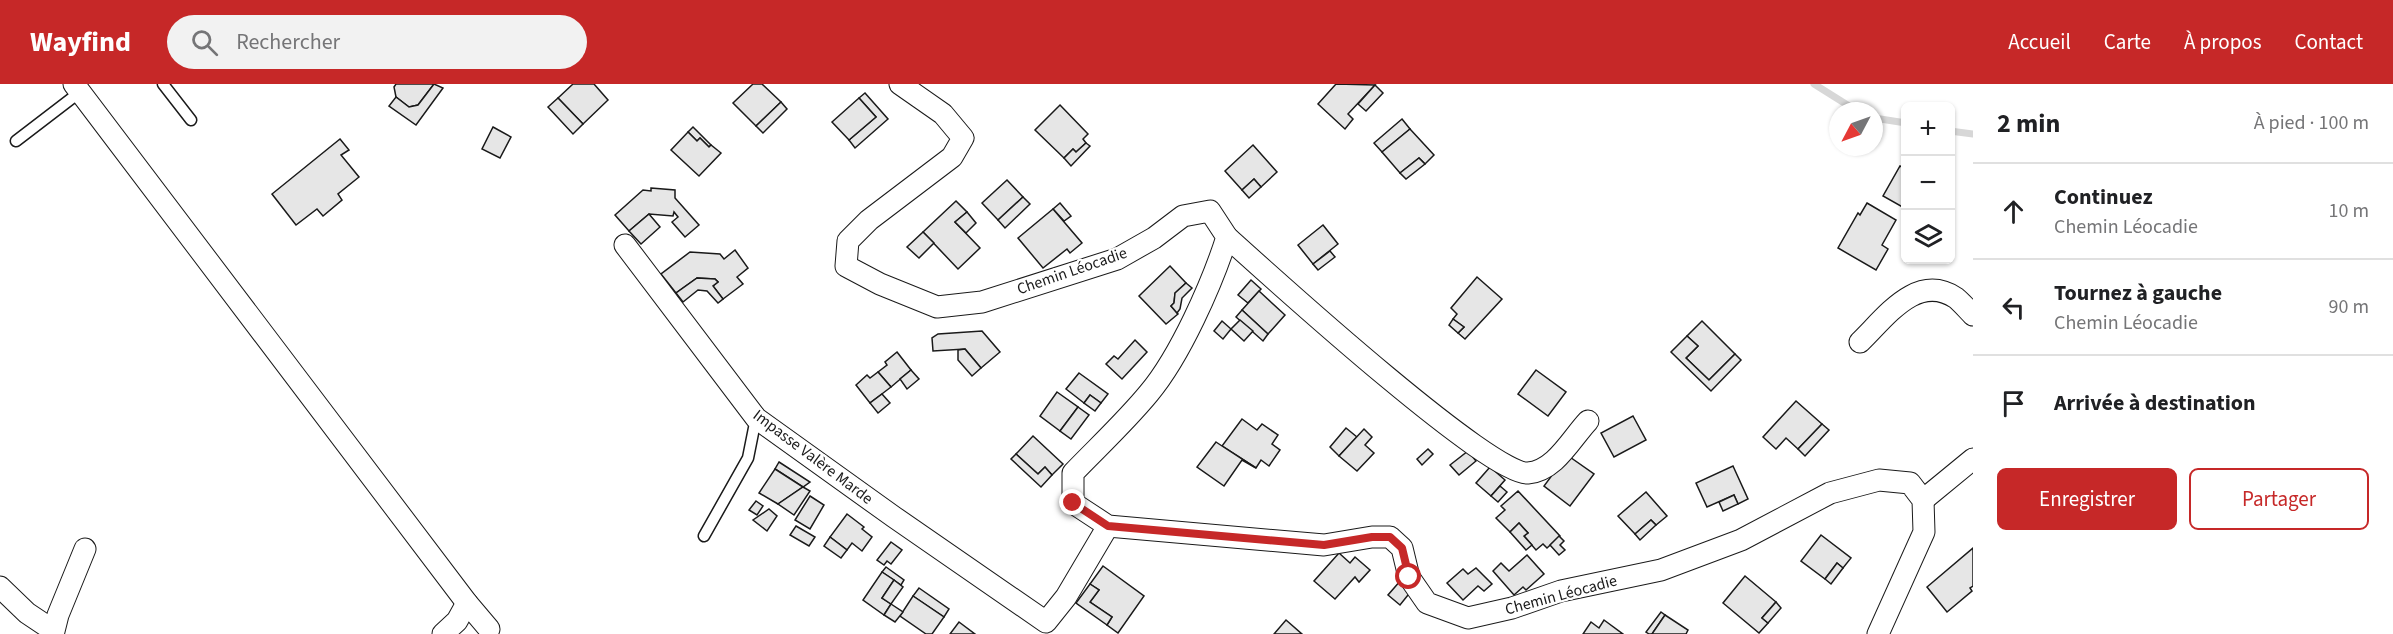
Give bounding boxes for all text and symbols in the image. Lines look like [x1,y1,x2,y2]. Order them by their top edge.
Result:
search box [167,15,587,69]
text: Wayfind [30,22,131,62]
icon: search [188,26,221,59]
text: Rechercher [236,26,340,58]
text: Accueil [2008,27,2071,57]
text: Carte [2104,27,2151,57]
text: À propos [2184,27,2261,57]
text: Contact [2294,27,2363,57]
north arrow [1829,102,1883,156]
map controls [1901,102,1955,264]
button: + [1901,102,1955,156]
text: 2 min [1997,105,2060,142]
text: À pied · 100 m [2254,109,2369,137]
button: − [1901,156,1955,210]
text: Continuez [2054,181,2153,213]
icon: ahead [1997,195,2030,228]
text: 10 m [2329,197,2369,225]
button: layers [1901,210,1955,264]
text: Chemin Léocadie [2054,213,2198,241]
street label: Chemin Léocadie [1014,242,1130,300]
text: Tournez à gauche [2054,277,2222,309]
icon: left [1997,291,2030,324]
text: 90 m [2329,293,2369,321]
text: Chemin Léocadie [2054,309,2198,337]
icon: arrive [1997,387,2030,420]
text: Arrivée à destination [2054,387,2256,419]
street label: Impasse Valère Marde [748,405,878,509]
button: Enregistrer [1997,468,2177,530]
button: Partager [2189,468,2369,530]
route end [1059,489,1085,515]
route start [1395,563,1421,589]
street label: Chemin Léocadie [1503,569,1619,621]

